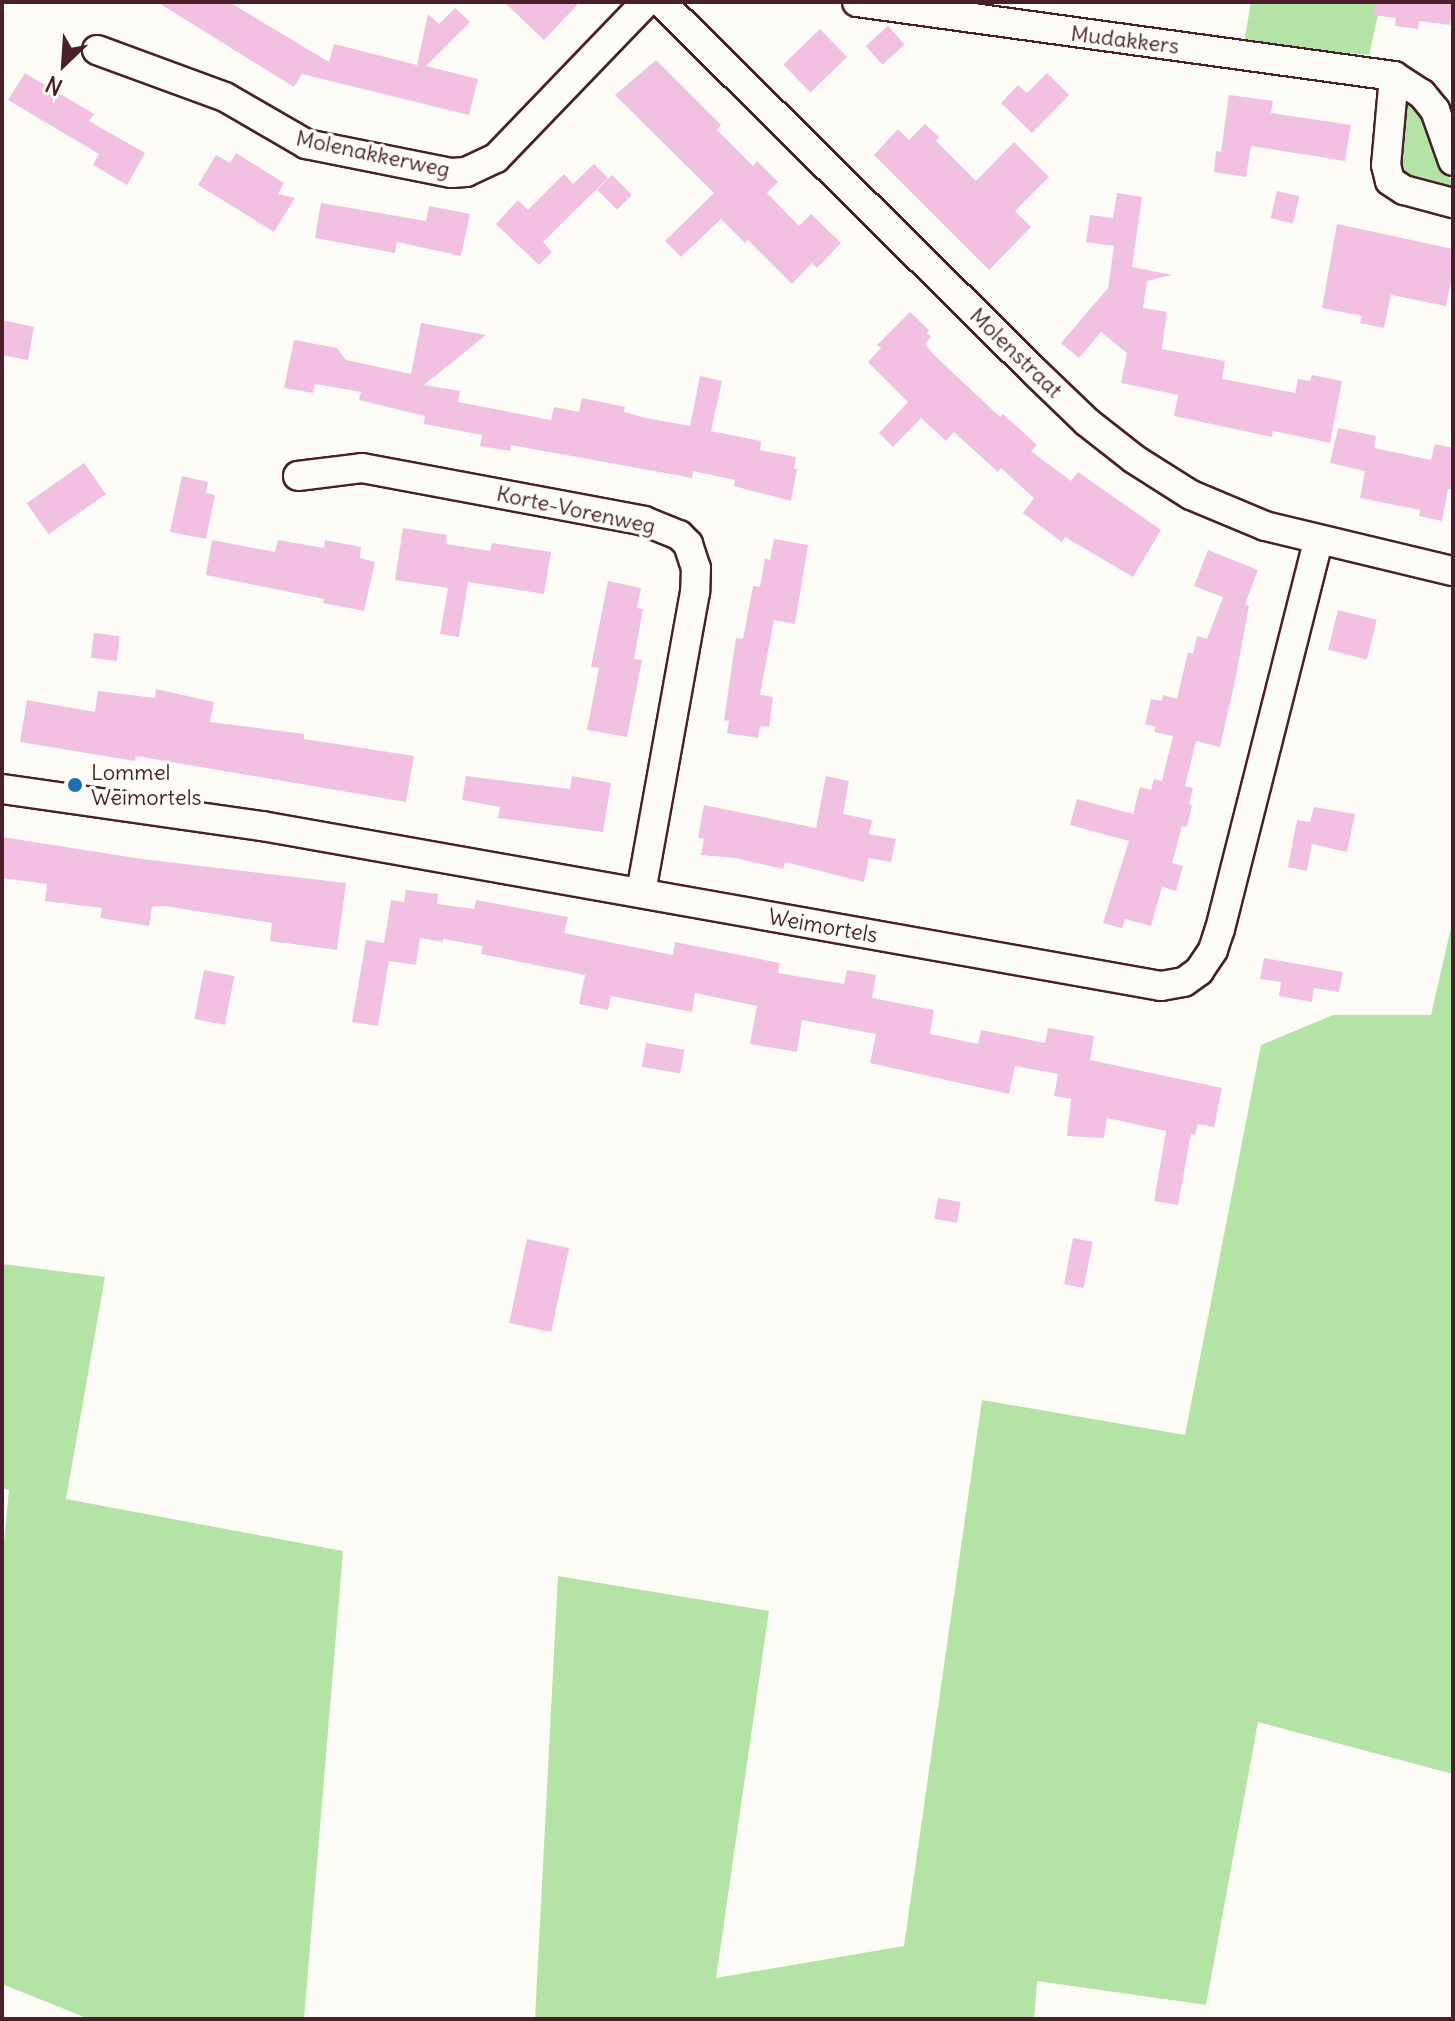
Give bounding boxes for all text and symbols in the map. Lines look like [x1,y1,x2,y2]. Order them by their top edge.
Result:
street label: Mudakkers [1069,20,1181,60]
north arrow [24,24,104,104]
text: N [41,70,67,102]
street label: Molenakkerweg [294,125,452,183]
street label: Molenstraat [964,302,1068,404]
street label: Korte-Vorenweg [494,480,658,540]
place label: Lommel Weimortels [91,759,202,810]
marker: Lommel Weimortels [66,776,84,794]
street label: Weimortels [766,903,880,949]

